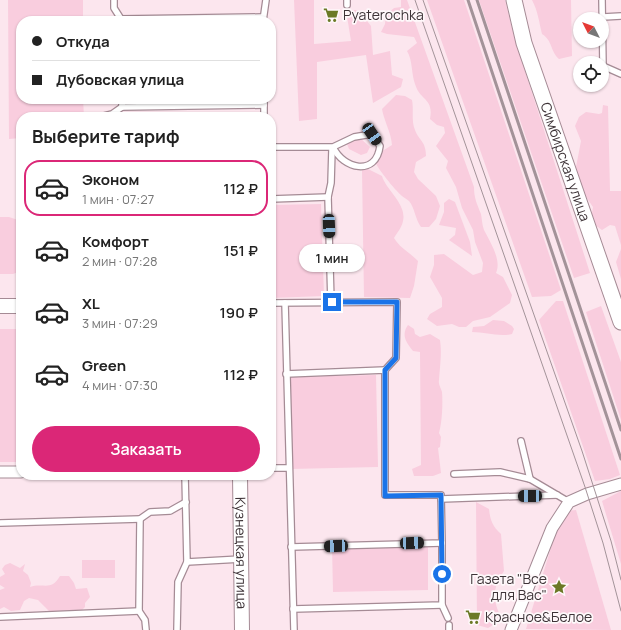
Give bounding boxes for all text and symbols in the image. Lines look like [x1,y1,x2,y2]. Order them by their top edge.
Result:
place label: Pyaterochka [343,5,424,24]
supermarket icon: Pyaterochka [322,6,340,24]
north arrow [573,12,609,48]
map controls [573,12,609,92]
text: Откуда [56,31,110,52]
button: locate [573,56,609,92]
text: Дубовская улица [56,69,184,90]
street label: Симбирская улица [536,100,595,224]
car [360,121,384,147]
text: Выберите тариф [32,124,180,148]
text: Эконом [82,169,139,190]
icon: car [34,170,70,206]
text: 112 ₽ [223,178,258,199]
text: 1 мин · 07:27 [82,190,154,208]
car [323,214,335,238]
text: Комфорт [82,231,149,252]
icon: car [34,232,70,268]
text: 151 ₽ [223,240,258,261]
callout: 1 мин [299,244,365,272]
text: 1 мин [315,249,349,267]
text: 2 мин · 07:28 [82,252,158,270]
text: XL [82,293,100,314]
route end [323,293,341,311]
icon: car [34,294,70,330]
text: 190 ₽ [220,302,258,323]
text: 3 мин · 07:29 [82,314,158,332]
text: Green [82,355,126,376]
icon: car [34,356,70,392]
text: 112 ₽ [223,364,258,385]
text: 4 мин · 07:30 [82,376,158,394]
button: Заказать [32,426,260,472]
car [518,490,542,502]
street label: Кузнецкая улица [231,497,252,609]
car [400,537,424,549]
car [324,540,348,552]
route start [433,565,451,583]
place label: Газета "Все для Вас" [470,569,547,604]
place icon: Газета "Все для Вас" [550,578,568,596]
place label: Красное&Белое [485,607,592,626]
supermarket icon: Красное&Белое [464,608,482,626]

